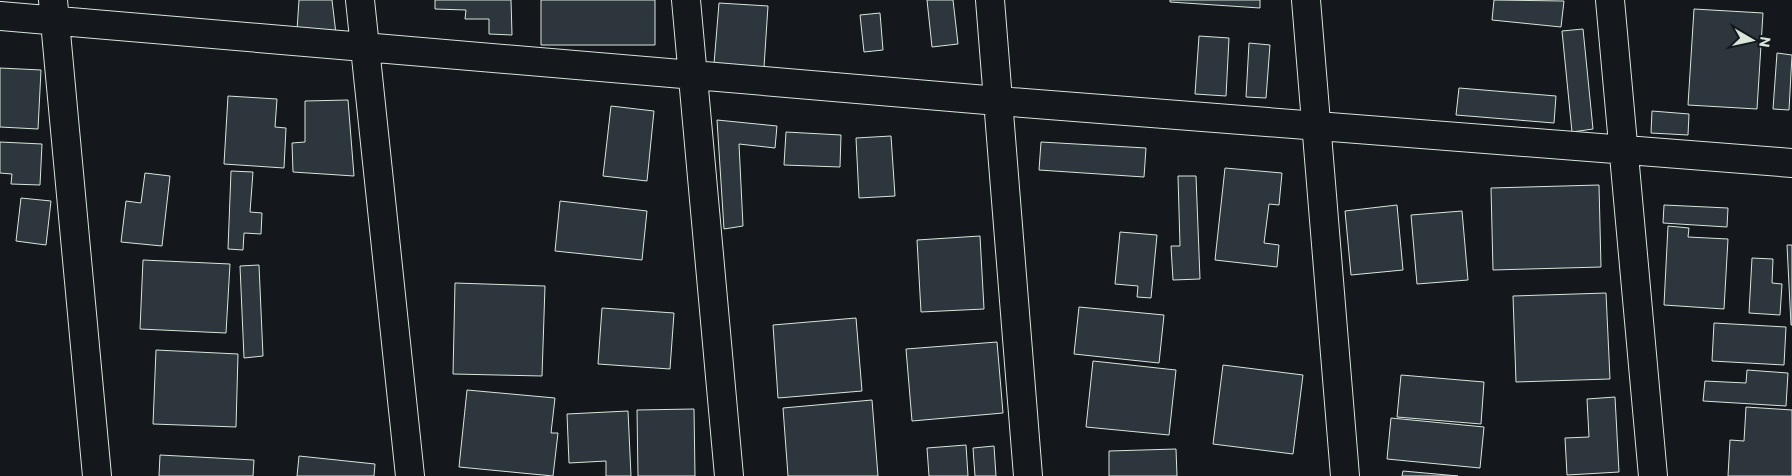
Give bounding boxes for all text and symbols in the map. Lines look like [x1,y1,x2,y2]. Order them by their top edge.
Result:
north arrow [1727,15,1777,65]
text: N [1756,36,1775,49]

